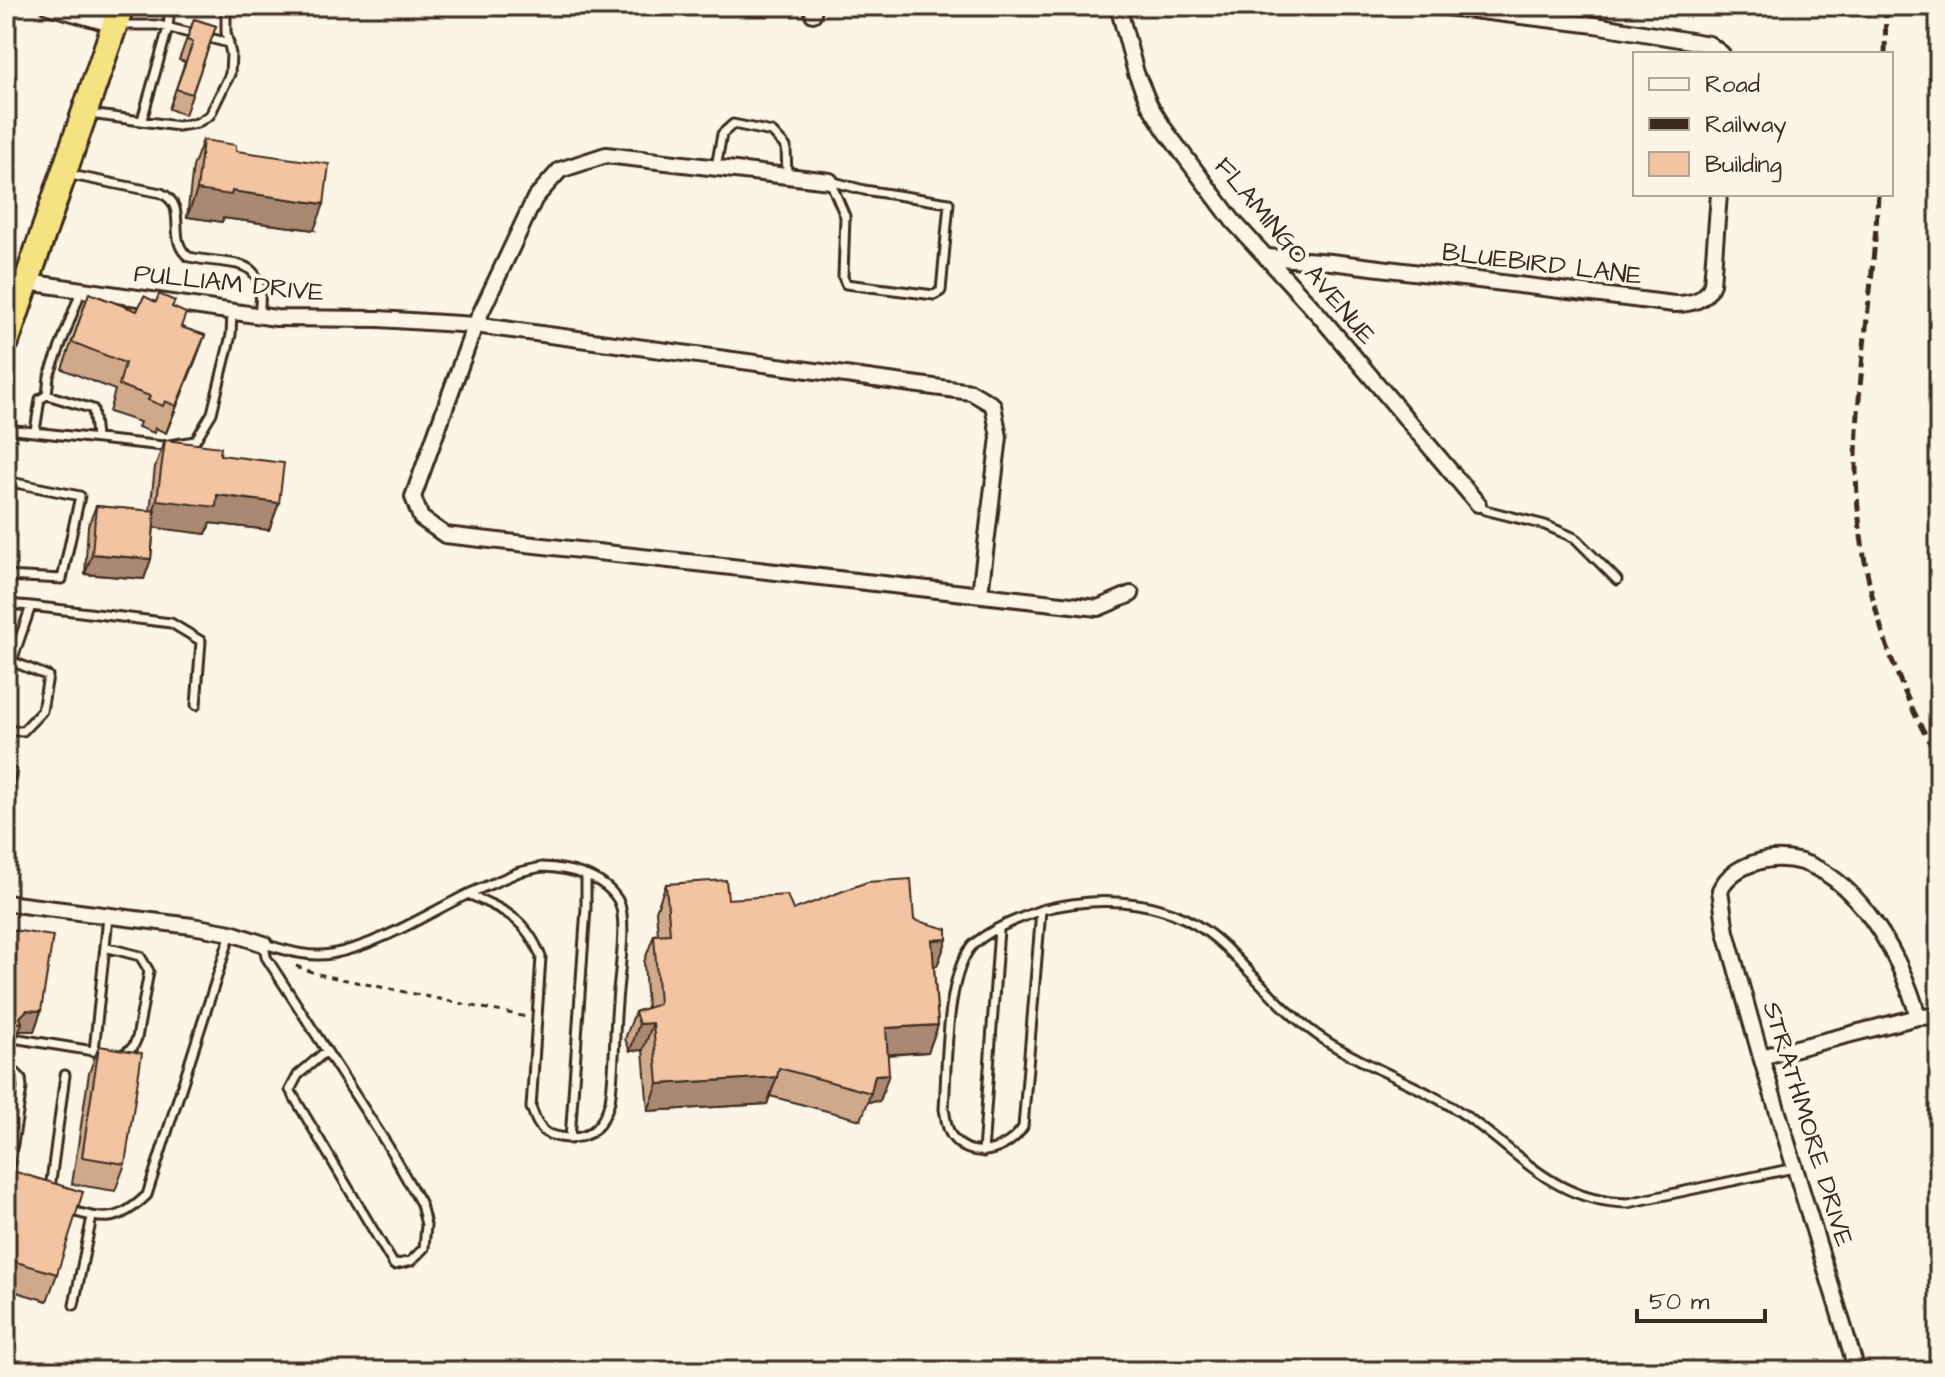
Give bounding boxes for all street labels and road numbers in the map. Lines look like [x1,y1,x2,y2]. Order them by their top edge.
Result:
street label: FLAMINGO AVENUE [1206,149,1384,353]
street label: BLUEBIRD LANE [1440,234,1644,294]
street label: PULLIAM DRIVE [132,255,326,311]
street label: STRATHMORE DRIVE [1754,997,1862,1251]

